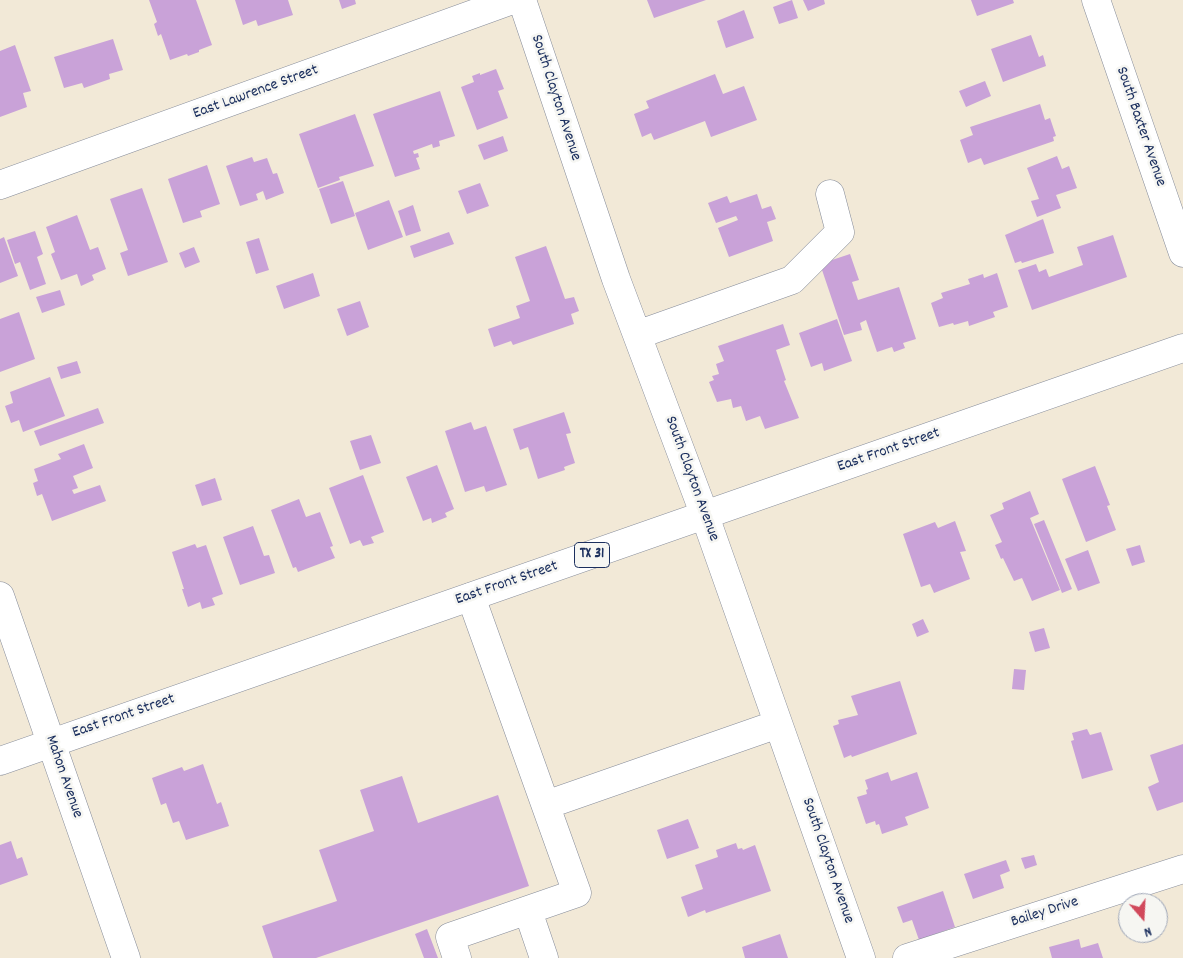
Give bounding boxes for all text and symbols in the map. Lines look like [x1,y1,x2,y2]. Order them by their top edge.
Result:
street label: South Clayton Avenue [526,32,584,164]
street label: East Lawrence Street [191,61,321,125]
street label: South Baxter Avenue [1111,65,1169,189]
street label: South Clayton Avenue [659,414,723,544]
street label: East Front Street [835,424,943,478]
road number: TX 31 [574,542,610,568]
street label: East Front Street [453,557,561,611]
street label: East Front Street [70,690,178,744]
street label: Mahon Avenue [40,733,86,821]
street label: South Clayton Avenue [797,796,857,926]
street label: Bailey Drive [1009,893,1081,933]
north arrow [1118,893,1168,943]
text: N [1141,921,1154,942]

